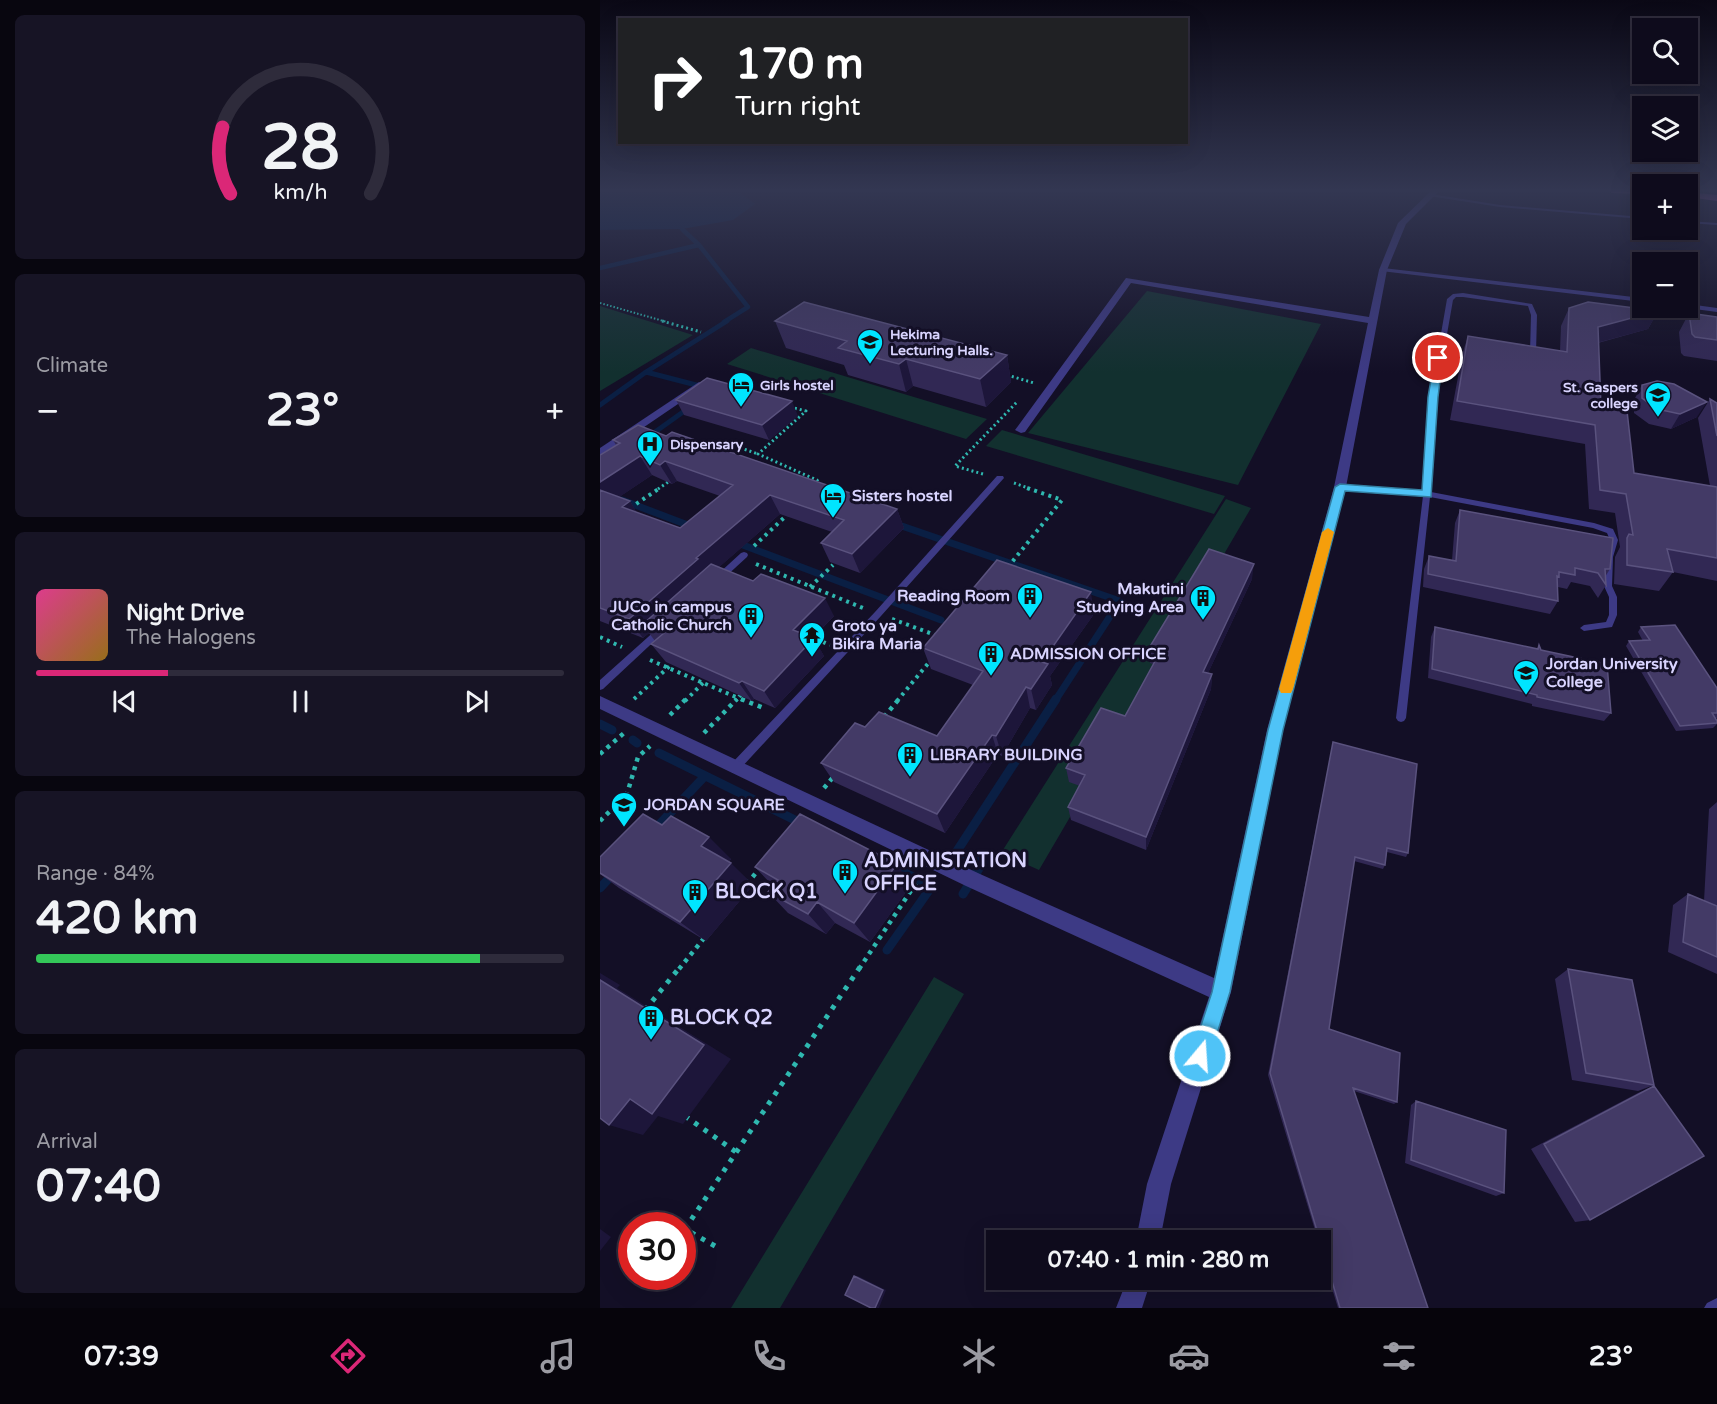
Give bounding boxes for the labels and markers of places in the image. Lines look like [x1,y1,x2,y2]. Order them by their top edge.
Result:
place label: Hekima Lecturing Halls. [890,326,993,359]
school or university icon: Hekima Lecturing Halls. [855,327,885,365]
pin [1412,332,1463,383]
hotel icon: Girls hostel [726,370,756,408]
place label: Girls hostel [760,377,834,394]
place label: St. Gaspers college [1563,379,1638,412]
school or university icon: St. Gaspers college [1643,380,1673,418]
hospital icon: Dispensary [635,429,665,467]
place label: Dispensary [670,436,744,453]
hotel icon: Sisters hostel [818,481,848,519]
place label: Sisters hostel [852,486,952,506]
place label: Makutini Studying Area [1076,579,1184,617]
building icon: Reading Room [1015,581,1045,619]
building icon: Makutini Studying Area [1188,583,1218,621]
place label: Reading Room [897,586,1010,606]
place label: JUCo in campus Catholic Church [609,597,732,635]
building icon: JUCo in campus Catholic Church [736,601,766,639]
place label: Groto ya Bikira Maria [832,616,922,654]
temple icon: Groto ya Bikira Maria [797,620,827,658]
building icon: ADMISSION OFFICE [976,639,1006,677]
place label: ADMISSION OFFICE [1010,644,1167,664]
place label: Jordan University College [1545,654,1678,692]
school or university icon: Jordan University College [1511,658,1541,696]
building icon: LIBRARY BUILDING [895,740,925,778]
place label: LIBRARY BUILDING [930,745,1083,765]
school or university icon: JORDAN SQUARE [609,790,639,828]
place label: JORDAN SQUARE [643,795,785,815]
place label: ADMINISTATION OFFICE [864,849,1027,896]
building icon: ADMINISTATION OFFICE [830,857,860,895]
building icon: BLOCK Q1 [680,877,710,915]
place label: BLOCK Q1 [715,880,818,904]
building icon: BLOCK Q2 [636,1003,666,1041]
place label: BLOCK Q2 [670,1006,773,1030]

